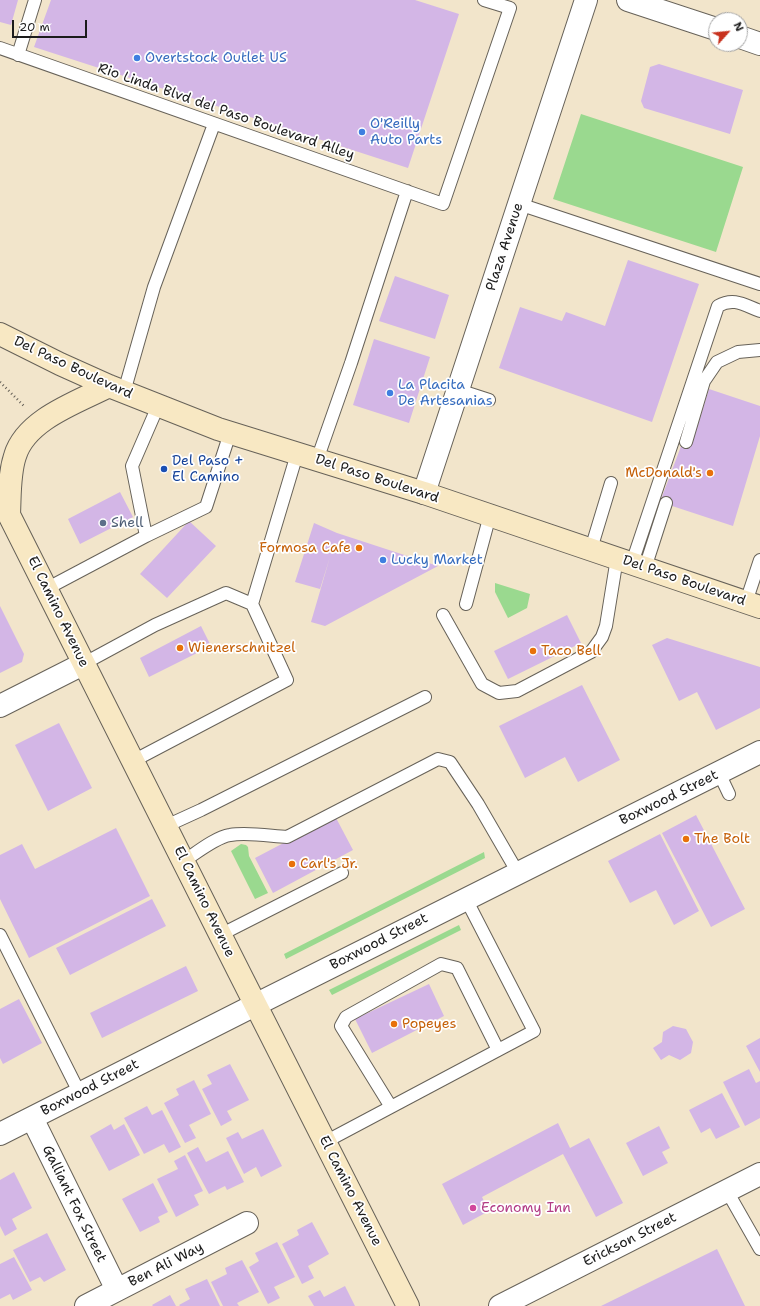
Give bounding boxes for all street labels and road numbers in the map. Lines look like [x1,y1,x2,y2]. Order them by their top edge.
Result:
street label: Rio Linda Blvd del Paso Boulevard Alley [96,60,356,164]
street label: Plaza Avenue [483,201,527,293]
street label: Del Paso Boulevard [11,333,135,403]
street label: Del Paso Boulevard [313,451,441,507]
street label: Del Paso Boulevard [620,552,748,610]
street label: El Camino Avenue [24,554,92,670]
street label: Boxwood Street [617,767,721,829]
street label: El Camino Avenue [170,844,238,960]
street label: Boxwood Street [327,910,431,974]
street label: Boxwood Street [38,1056,142,1120]
street label: El Camino Avenue [315,1133,385,1249]
street label: Galliant Fox Street [38,1143,110,1265]
street label: Erickson Street [581,1209,679,1271]
street label: Ben Ali Way [126,1239,206,1291]

